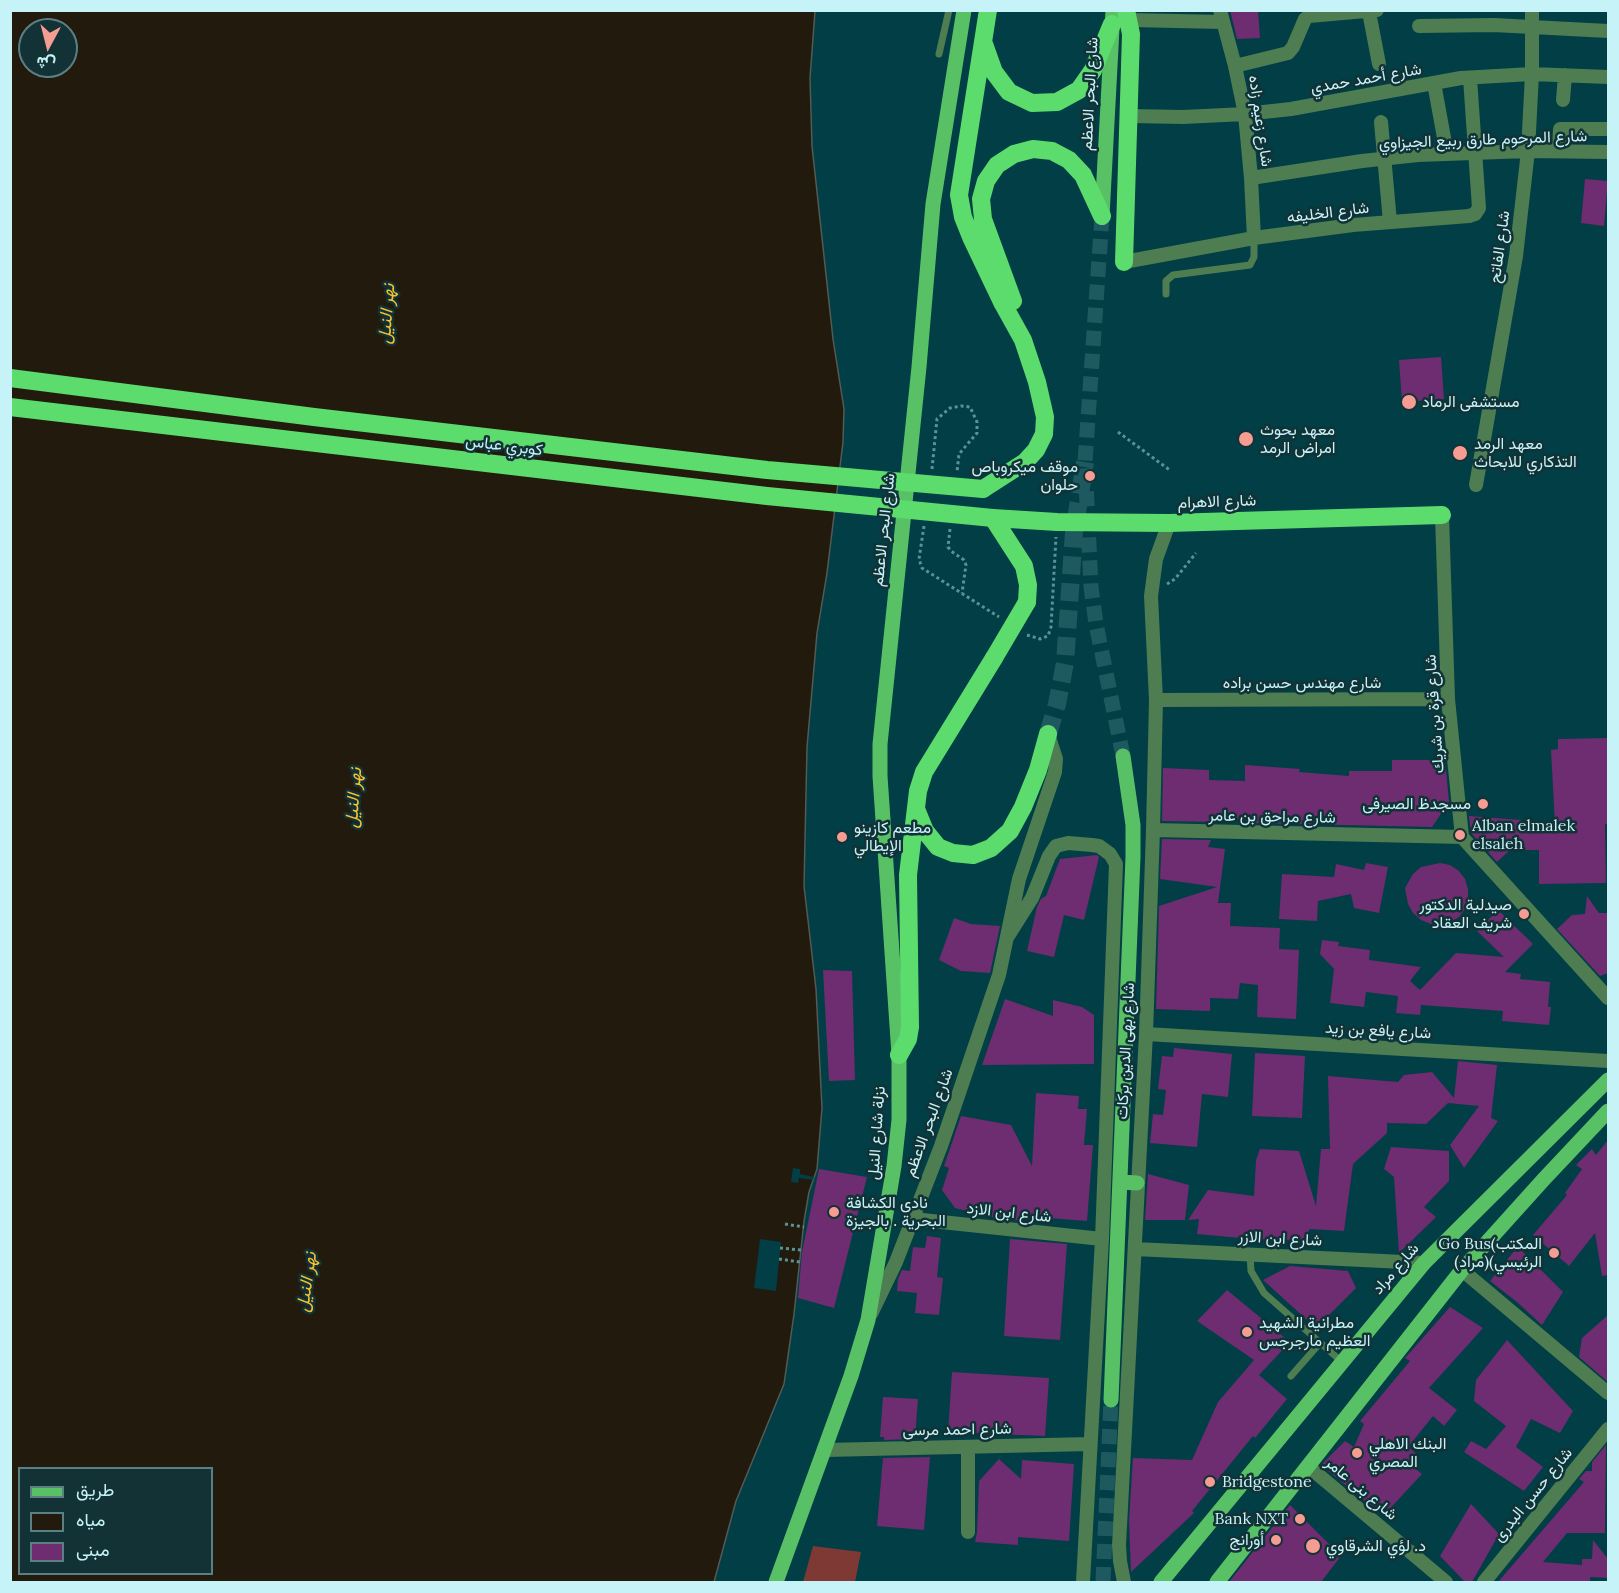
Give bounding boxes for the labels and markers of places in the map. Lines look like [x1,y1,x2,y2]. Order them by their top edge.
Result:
place label: مستشفى الرماد [1422,392,1519,412]
marker: مستشفى الرماد [1400,393,1418,411]
place label: معهد بحوث امراض الرمد [1260,420,1335,458]
marker: معهد بحوث امراض الرمد [1237,430,1255,448]
place label: معهد الرمد التذكاري للابحاث [1474,434,1577,472]
marker: معهد الرمد التذكاري للابحاث [1451,444,1469,462]
place label: موقف ميكروباص حلوان [972,457,1078,495]
marker: موقف ميكروباص حلوان [1083,469,1097,483]
place label: مسجدظ الصيرفى [1362,794,1471,814]
marker: مسجدظ الصيرفى [1476,797,1490,811]
place label: Alban elmalek elsaleh [1472,816,1575,854]
place label: مطعم كازينو الإيطالي [854,818,931,856]
marker: Alban elmalek elsaleh [1453,828,1467,842]
marker: مطعم كازينو الإيطالي [835,830,849,844]
place label: صيدلية الدكتور شريف العقاد [1419,895,1512,933]
marker: صيدلية الدكتور شريف العقاد [1517,907,1531,921]
place label: نادى الكشافة البحرية . بالجيزة [846,1193,946,1231]
marker: نادى الكشافة البحرية . بالجيزة [827,1205,841,1219]
place label: Go Bus(المكتب الرئيسي)(مراد) [1438,1234,1542,1272]
marker: Go Bus(المكتب الرئيسي)(مراد) [1547,1246,1561,1260]
place label: مطرانية الشهيد العظيم مارجرجس [1259,1313,1371,1351]
marker: مطرانية الشهيد العظيم مارجرجس [1240,1325,1254,1339]
place label: البنك الاهلي المصري [1369,1434,1446,1472]
marker: البنك الاهلي المصري [1350,1446,1364,1460]
place label: Bridgestone [1222,1472,1312,1492]
marker: Bridgestone [1203,1475,1217,1489]
place label: Bank NXT [1214,1509,1288,1529]
marker: Bank NXT [1293,1512,1307,1526]
place label: أورانج [1230,1530,1264,1550]
marker: أورانج [1269,1533,1283,1547]
place label: د. لؤي الشرقاوي [1326,1536,1426,1556]
marker: د. لؤي الشرقاوي [1304,1537,1322,1555]

